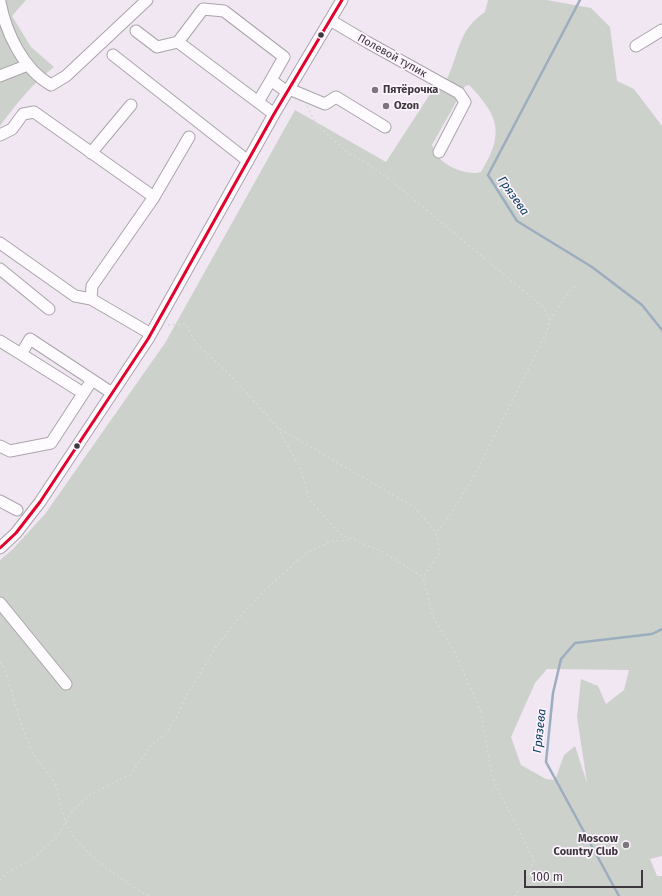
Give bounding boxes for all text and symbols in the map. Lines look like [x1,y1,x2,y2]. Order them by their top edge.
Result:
unlabelled marker [316,30,326,40]
street label: Полевой тупик [355,31,429,81]
place label: Пятёрочка [383,83,438,97]
marker: Пятёрочка [370,85,380,95]
place label: Ozon [394,99,419,113]
marker: Ozon [381,101,391,111]
water label: Грязева [494,174,532,218]
unlabelled marker [72,441,82,451]
water label: Грязева [531,708,549,754]
place label: Moscow Country Club [554,832,618,858]
marker: Moscow Country Club [621,840,631,850]
scale bar [526,862,645,888]
text: 100 m [531,870,563,884]

